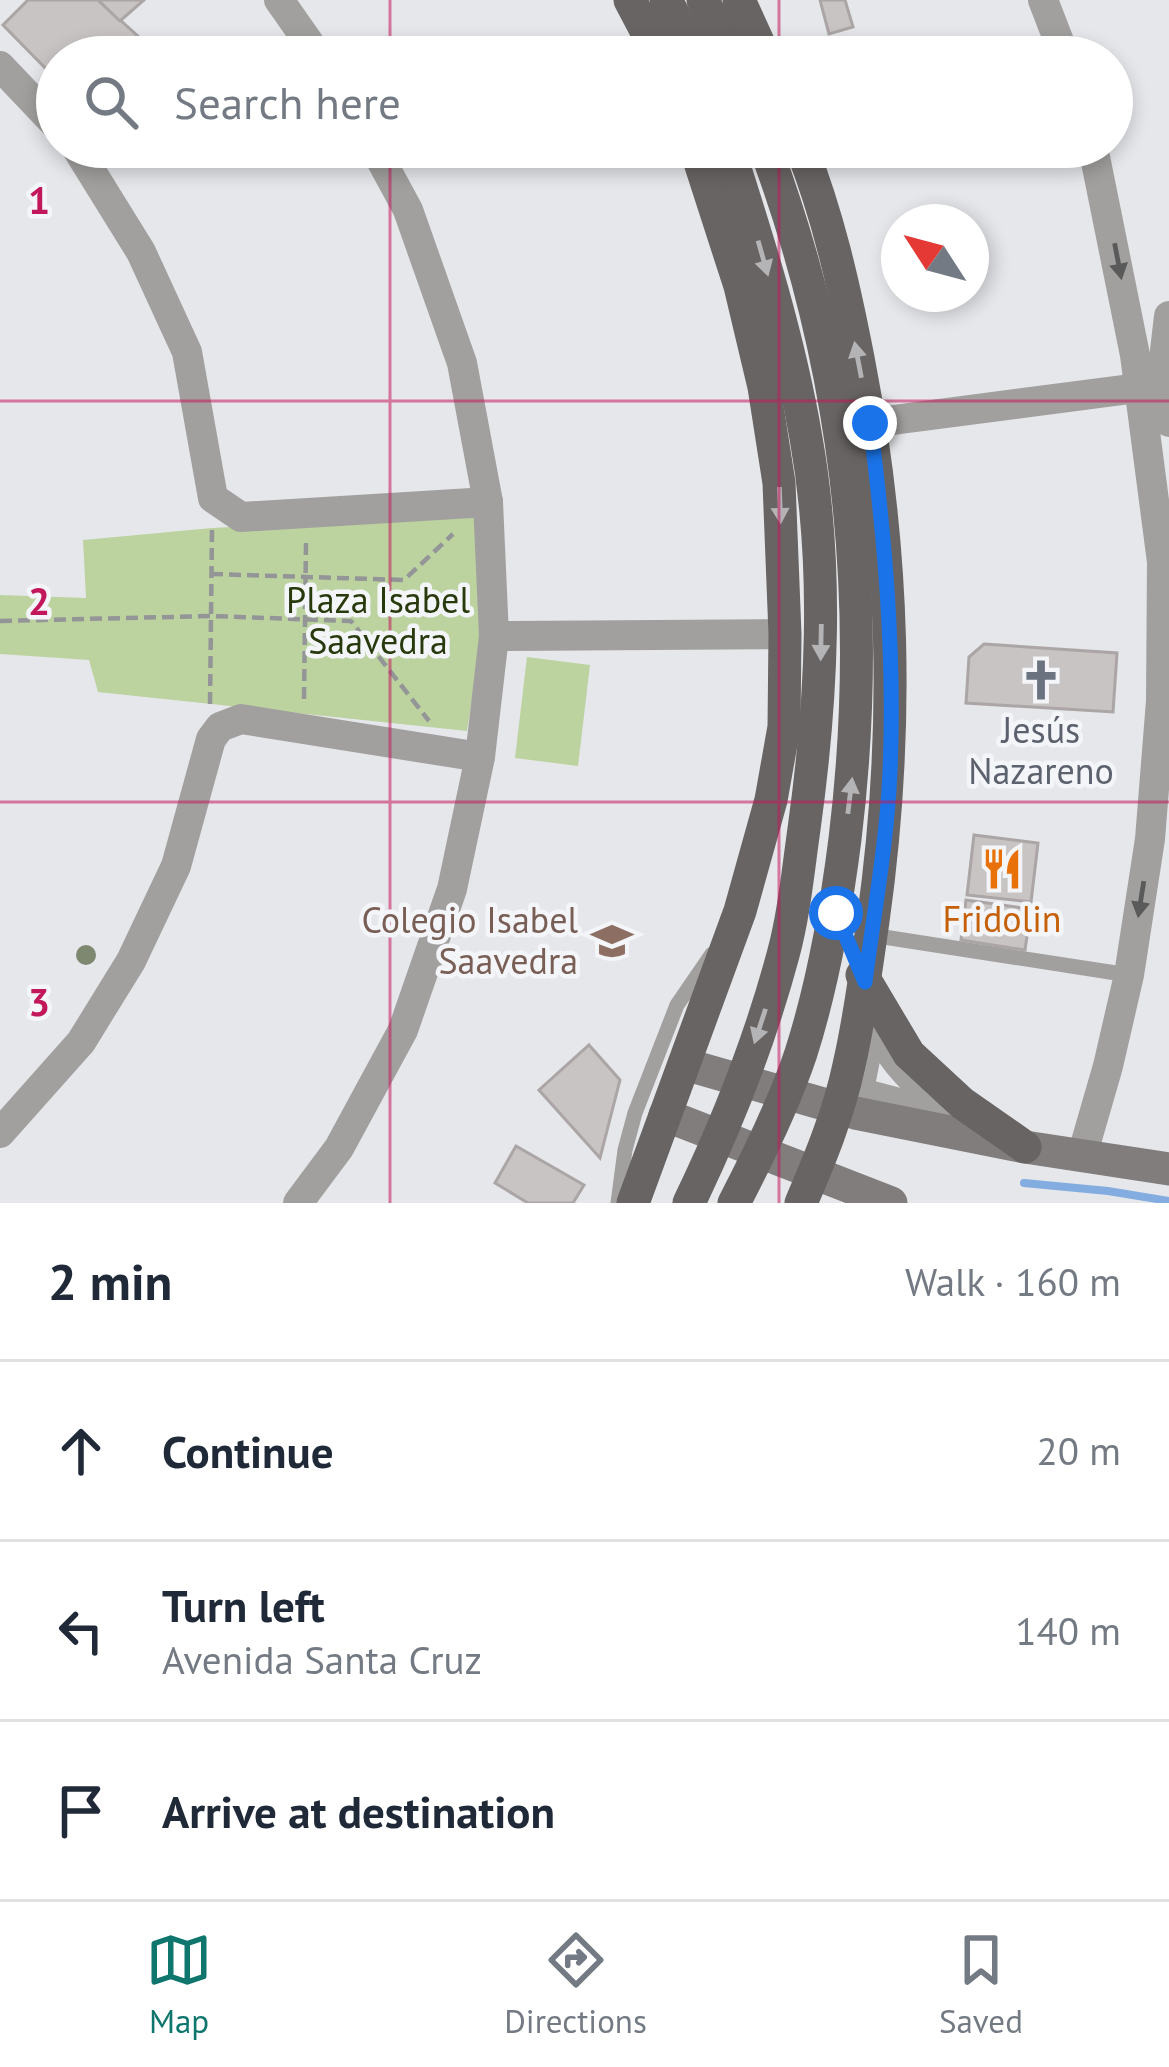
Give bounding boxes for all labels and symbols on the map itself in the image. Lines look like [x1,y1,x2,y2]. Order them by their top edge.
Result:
text: 1 [28,174,50,225]
north arrow [881,204,989,312]
one-way arrow [755,241,773,277]
one-way arrow [1109,243,1128,281]
one-way arrow [848,340,867,378]
route end [843,396,897,450]
one-way arrow [770,487,789,525]
text: 2 [28,575,50,626]
park label: Plaza Isabel Saavedra [286,576,470,664]
one-way arrow [811,624,831,662]
church icon: Jesús Nazareno [1018,657,1064,703]
place label: Jesús Nazareno [968,706,1114,794]
one-way arrow [841,777,860,815]
restaurant icon: Fridolin [979,846,1025,892]
one-way arrow [1131,881,1150,918]
route start [809,886,863,940]
place label: Fridolin [942,895,1062,942]
place label: Colegio Isabel Saavedra [361,896,578,984]
school or university icon: Colegio Isabel Saavedra [589,918,635,964]
text: 3 [28,976,50,1027]
one-way arrow [750,1008,769,1045]

